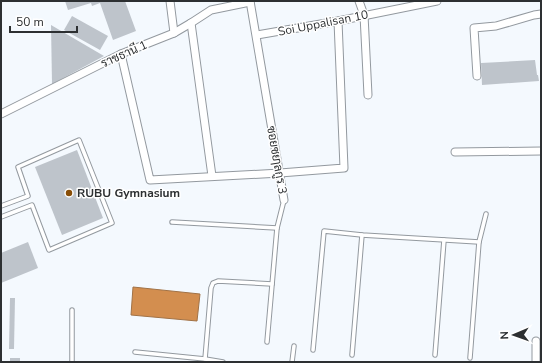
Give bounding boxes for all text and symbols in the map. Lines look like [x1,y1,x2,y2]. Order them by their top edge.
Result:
street label: Soi Uppalisan 10 [276,6,370,40]
scale bar [10,8,77,34]
text: 50 m [16,14,44,30]
street label: ราชธานี 1 [98,37,150,71]
street label: ซอยซยๅลกูร 3 [263,125,291,195]
place label: RUBU Gymnasium [77,185,180,201]
marker: RUBU Gymnasium [64,188,74,198]
north arrow [494,315,534,355]
text: N [497,331,512,340]

